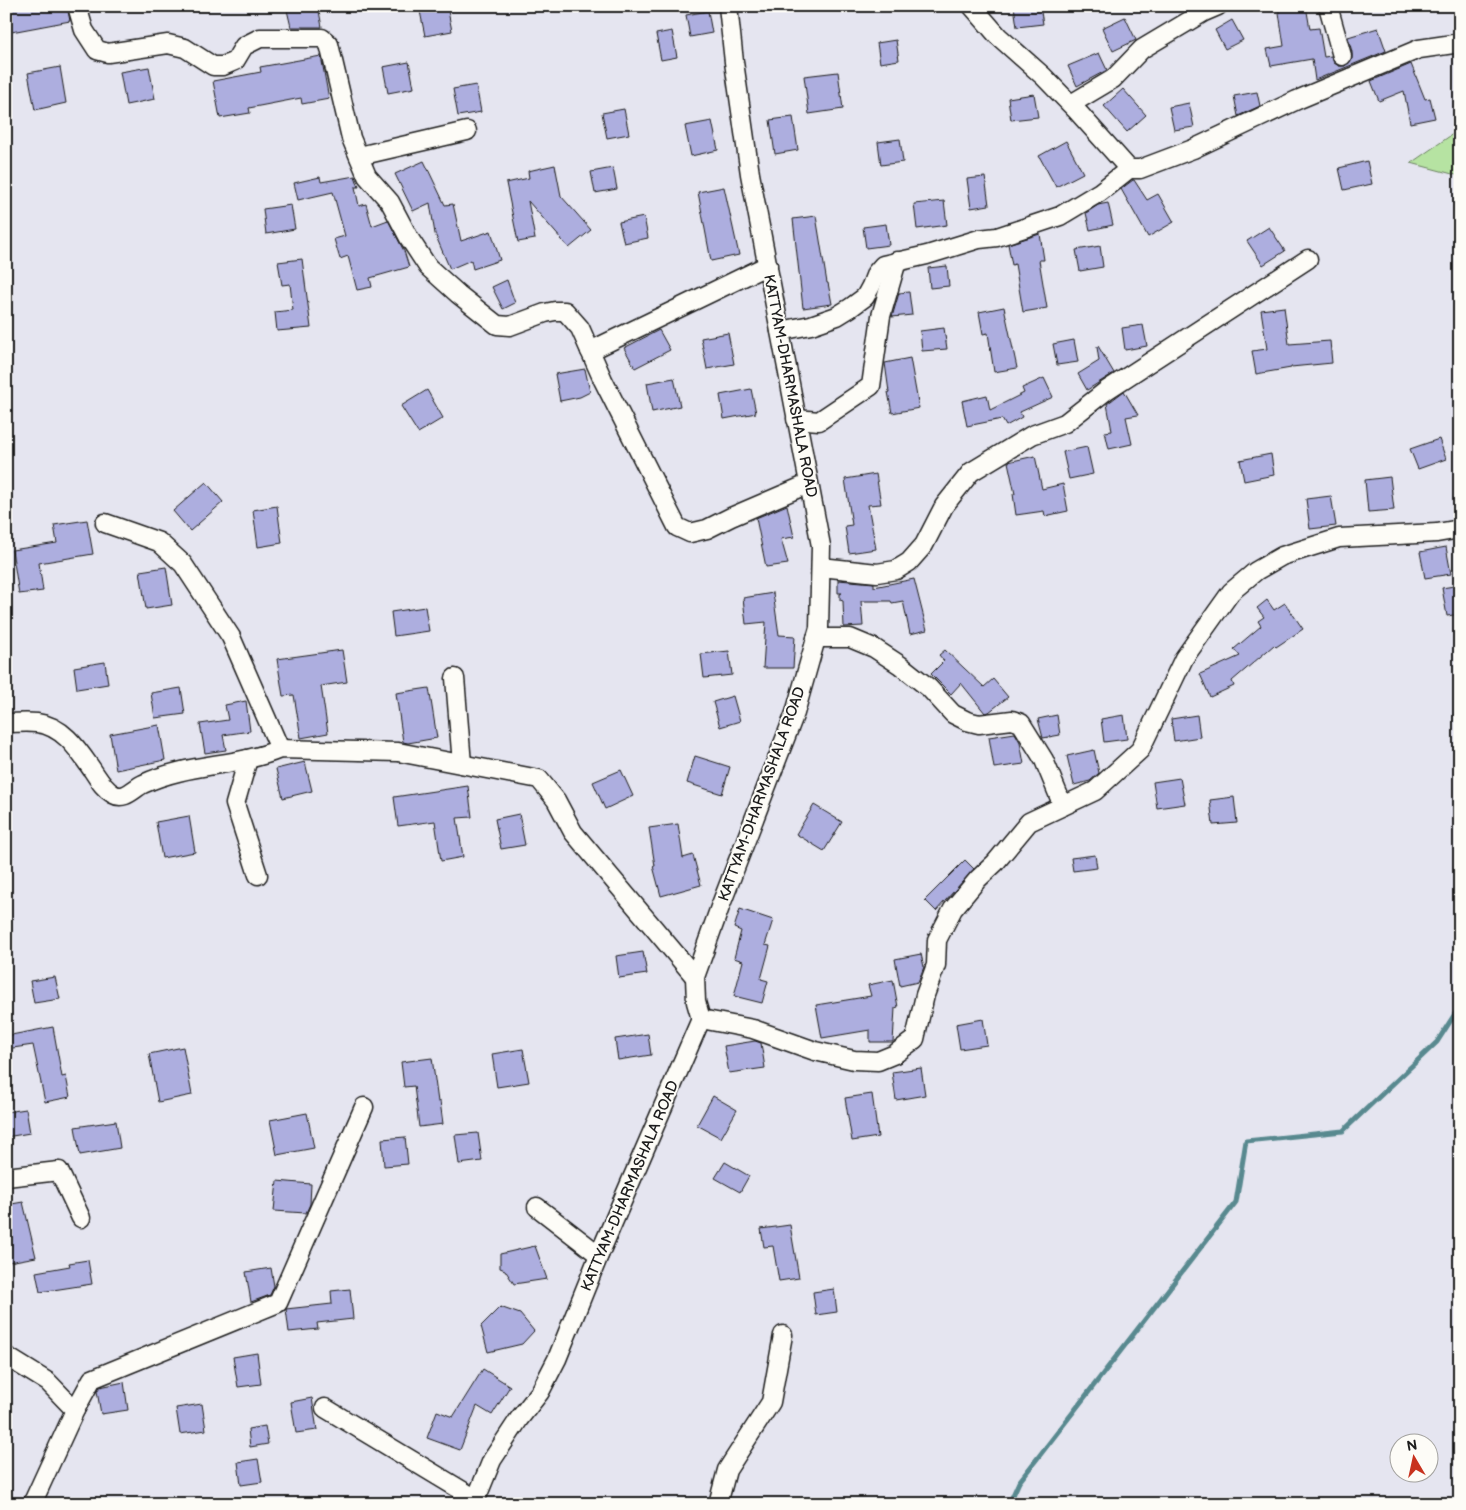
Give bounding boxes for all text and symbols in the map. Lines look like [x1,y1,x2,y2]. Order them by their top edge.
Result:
street label: KATTYAM-DHARMASHALA ROAD [759,273,821,499]
street label: KATTYAM-DHARMASHALA ROAD [714,684,810,904]
street label: KATTYAM-DHARMASHALA ROAD [577,1078,683,1294]
north arrow [1388,1432,1438,1482]
text: N [1406,1436,1419,1455]

